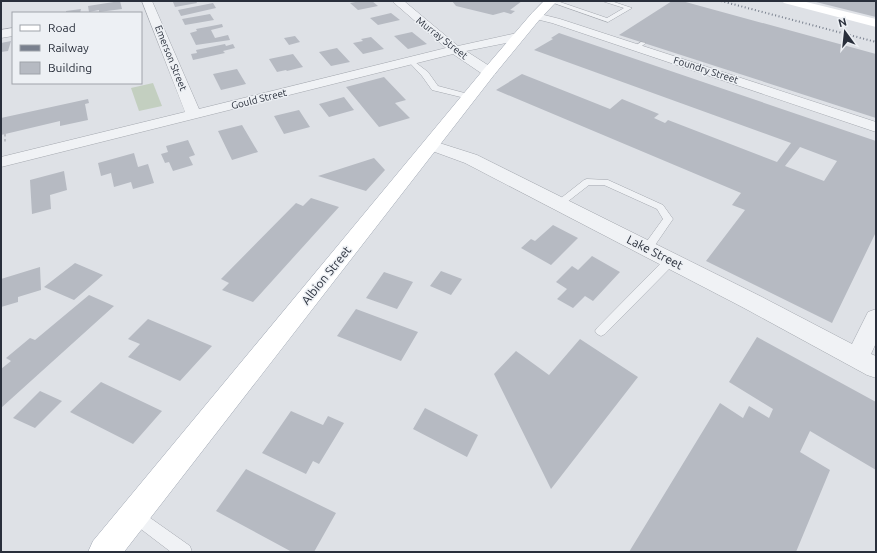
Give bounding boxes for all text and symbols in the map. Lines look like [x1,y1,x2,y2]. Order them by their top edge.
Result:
legend [12,12,142,84]
north arrow [825,12,865,52]
street label: Murray Street [414,15,470,61]
text: N [837,15,848,29]
text: Road [48,21,76,34]
street label: Emerson Street [153,24,189,92]
text: Railway [48,41,89,54]
street label: Foundry Street [672,54,740,86]
text: Building [48,61,92,74]
street label: Gould Street [230,87,288,111]
street label: Lake Street [625,232,685,272]
street label: Albion Street [299,243,354,307]

